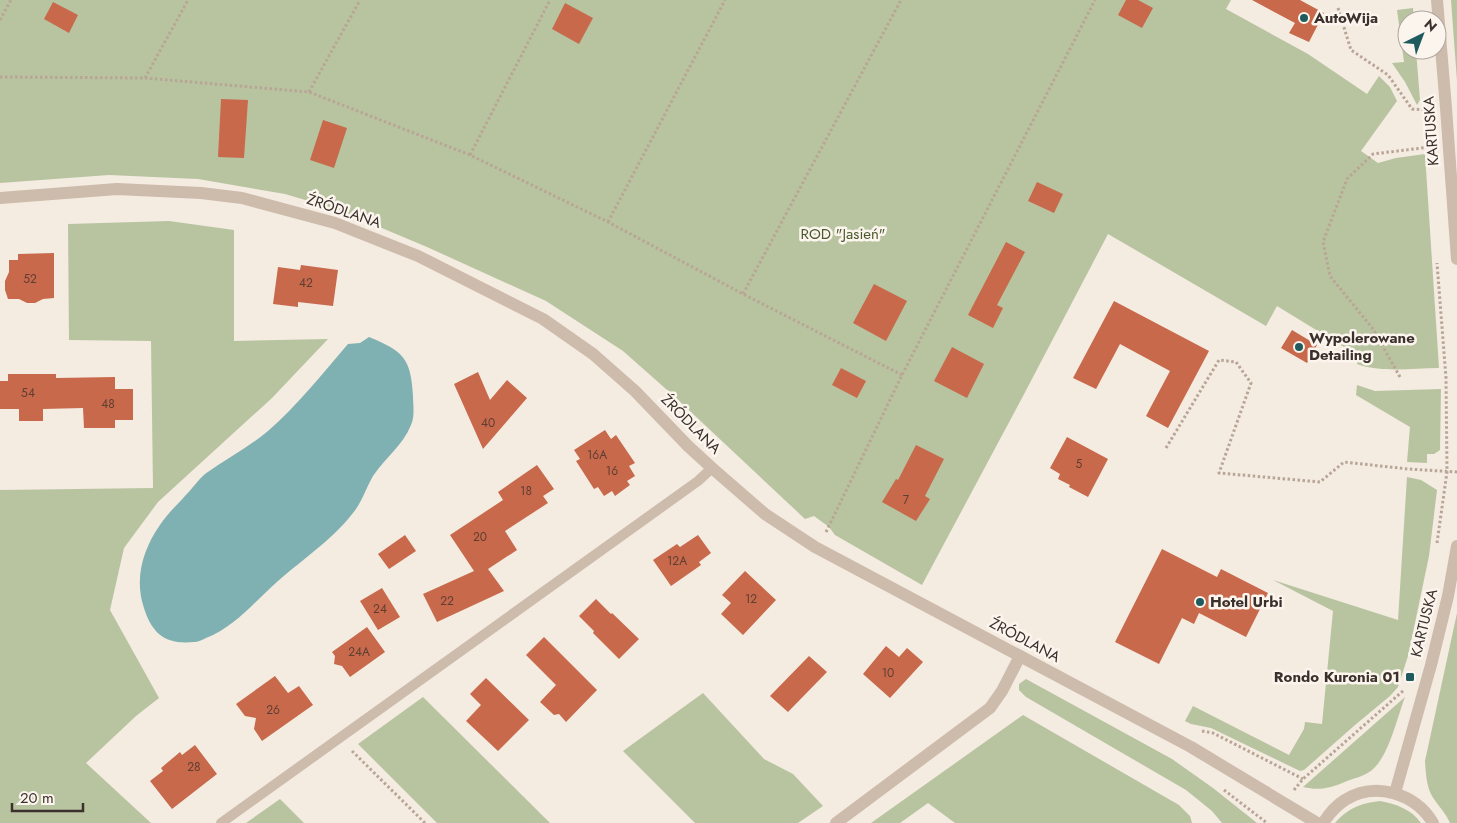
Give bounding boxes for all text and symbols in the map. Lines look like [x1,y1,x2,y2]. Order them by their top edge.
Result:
place label: AutoWija [1313,7,1378,29]
north arrow [1397,10,1447,60]
marker: AutoWija [1298,12,1310,24]
text: N [1420,14,1442,36]
street label: KARTUSKA [1418,95,1444,167]
street label: ŹRÓDLANA [304,188,384,234]
park label: ROD "Jasień" [801,223,885,245]
house number: 52 [23,270,37,288]
house number: 42 [299,274,313,292]
place label: Wypolerowane Detailing [1309,327,1415,366]
marker: Wypolerowane Detailing [1293,341,1305,353]
house number: 54 [21,384,35,402]
street label: ŹRÓDLANA [656,389,726,459]
house number: 48 [101,395,115,413]
house number: 40 [481,414,495,432]
house number: 16A [587,446,607,464]
house number: 5 [1076,455,1083,473]
house number: 16 [606,462,618,480]
house number: 18 [520,482,532,500]
house number: 7 [903,491,910,509]
house number: 20 [473,528,487,546]
house number: 12A [667,552,687,570]
street label: KARTUSKA [1405,586,1443,660]
house number: 12 [745,590,757,608]
place label: Hotel Urbi [1210,591,1283,613]
house number: 22 [440,592,454,610]
marker: Hotel Urbi [1194,596,1206,608]
house number: 24 [373,600,387,618]
street label: ŹRÓDLANA [986,612,1064,668]
house number: 24A [348,643,370,661]
house number: 10 [882,664,894,682]
place label: Rondo Kuronia 01 [1274,666,1400,688]
marker: Rondo Kuronia 01 [1404,671,1416,683]
house number: 26 [266,701,280,719]
house number: 28 [187,758,201,776]
scale bar [12,780,84,812]
text: 20 m [20,787,54,809]

